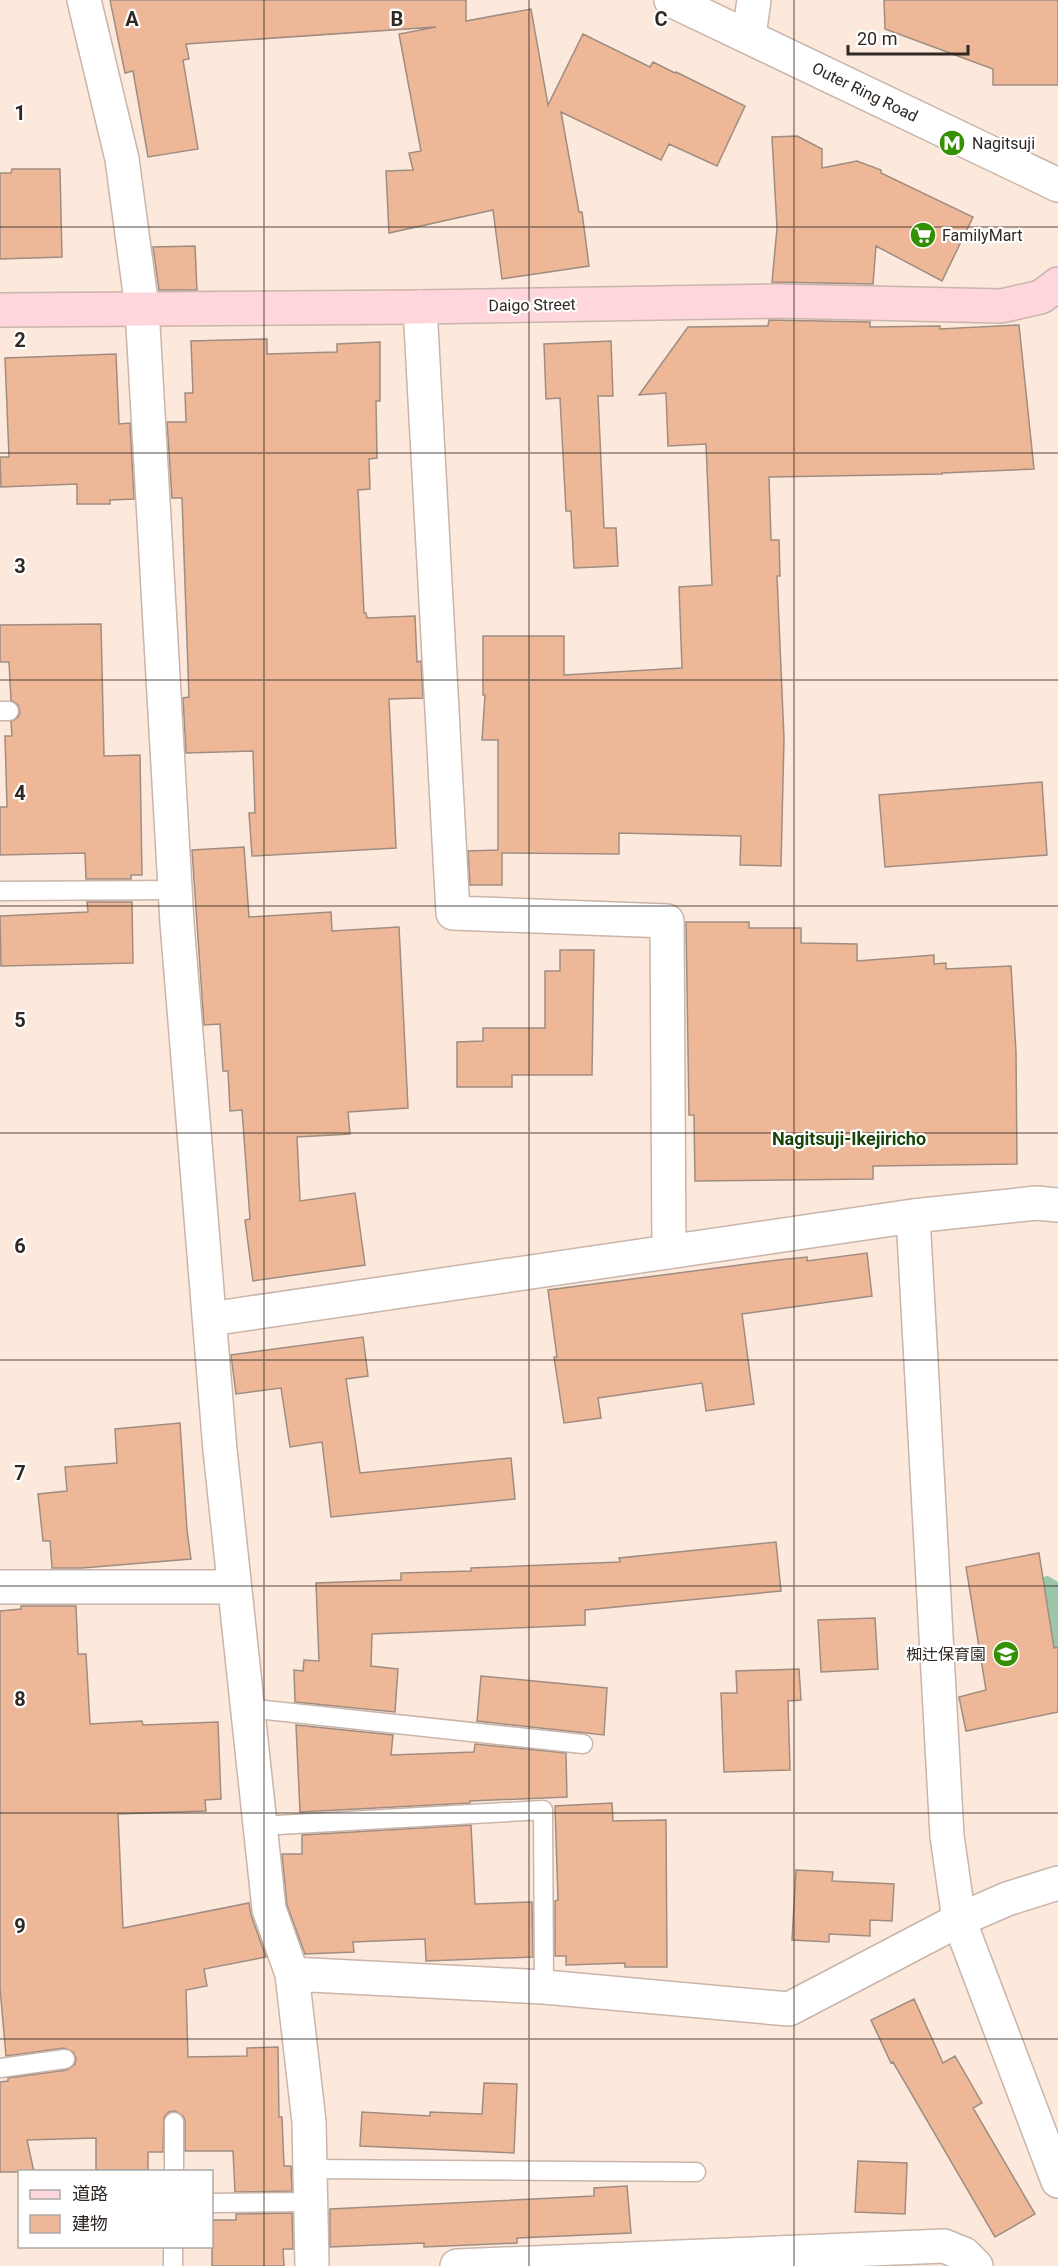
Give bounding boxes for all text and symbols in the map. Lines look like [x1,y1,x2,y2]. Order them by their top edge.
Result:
text: A [125,7,139,31]
text: B [391,7,403,31]
text: C [654,7,668,31]
scale bar [848,18,968,56]
text: 20 m [857,28,897,49]
street label: Outer Ring Road [809,58,921,126]
text: 1 [14,101,26,125]
metro station icon: Nagitsuji [937,128,967,158]
place label: Nagitsuji [972,134,1035,153]
supermarket icon: FamilyMart [908,220,938,250]
place label: FamilyMart [942,226,1022,245]
street label: Daigo Street [488,295,576,315]
text: 2 [14,328,26,352]
text: 3 [14,554,26,578]
text: 4 [14,781,26,805]
text: 5 [14,1008,26,1032]
district label: Nagitsuji-Ikejiricho [772,1128,926,1149]
text: 6 [14,1234,26,1258]
text: 7 [14,1461,26,1485]
school or university icon: 椥辻保育園 [991,1639,1021,1669]
place label: 椥辻保育園 [906,1645,986,1664]
text: 8 [14,1687,26,1711]
text: 9 [14,1914,26,1938]
legend [18,2170,213,2248]
text: 道路 [72,2183,108,2204]
text: 建物 [72,2213,108,2234]

